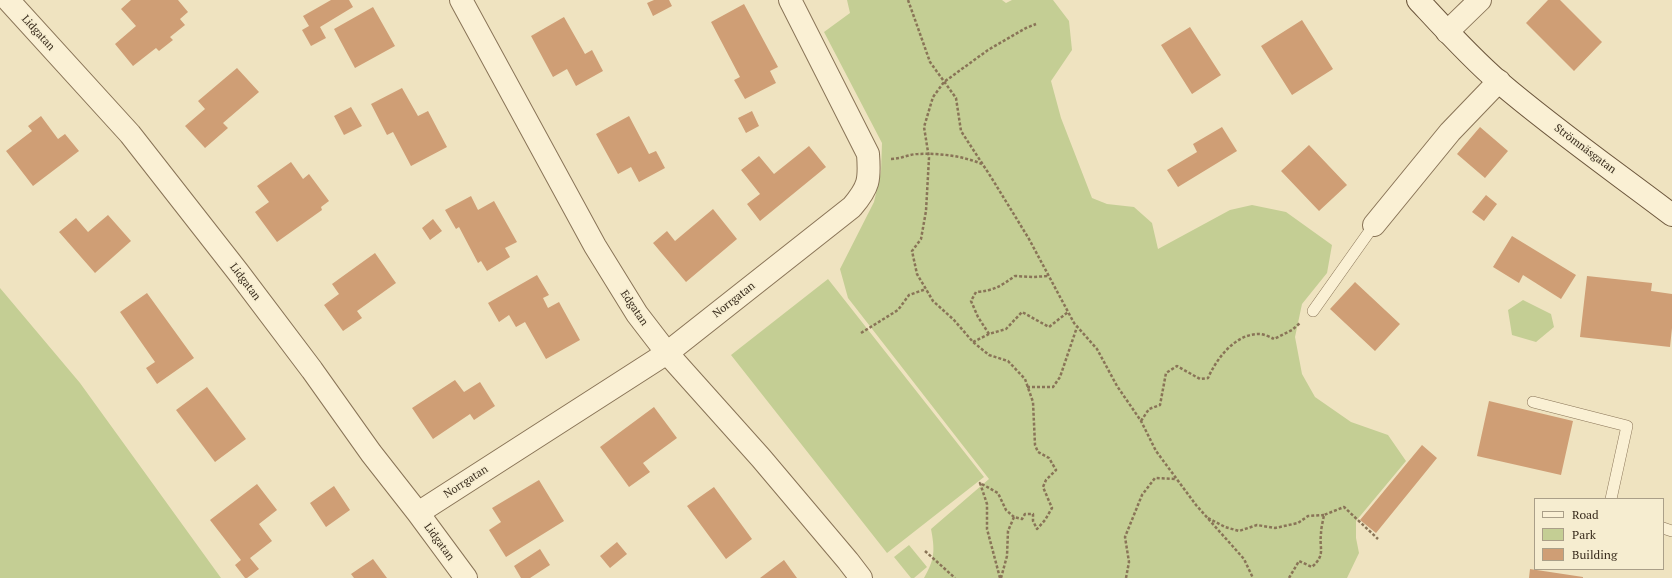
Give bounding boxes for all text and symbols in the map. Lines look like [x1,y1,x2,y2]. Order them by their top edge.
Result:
street label: Lidgatan [19,13,57,53]
street label: Strömnäsgatan [1551,121,1619,177]
street label: Lidgatan [227,261,263,303]
street label: Norrgatan [710,279,758,321]
street label: Edgatan [617,288,651,328]
street label: Norrgatan [441,463,491,501]
legend [1534,498,1664,570]
text: Road [1572,507,1599,522]
street label: Lidgatan [421,521,457,563]
text: Park [1572,527,1596,542]
text: Building [1572,547,1617,562]

